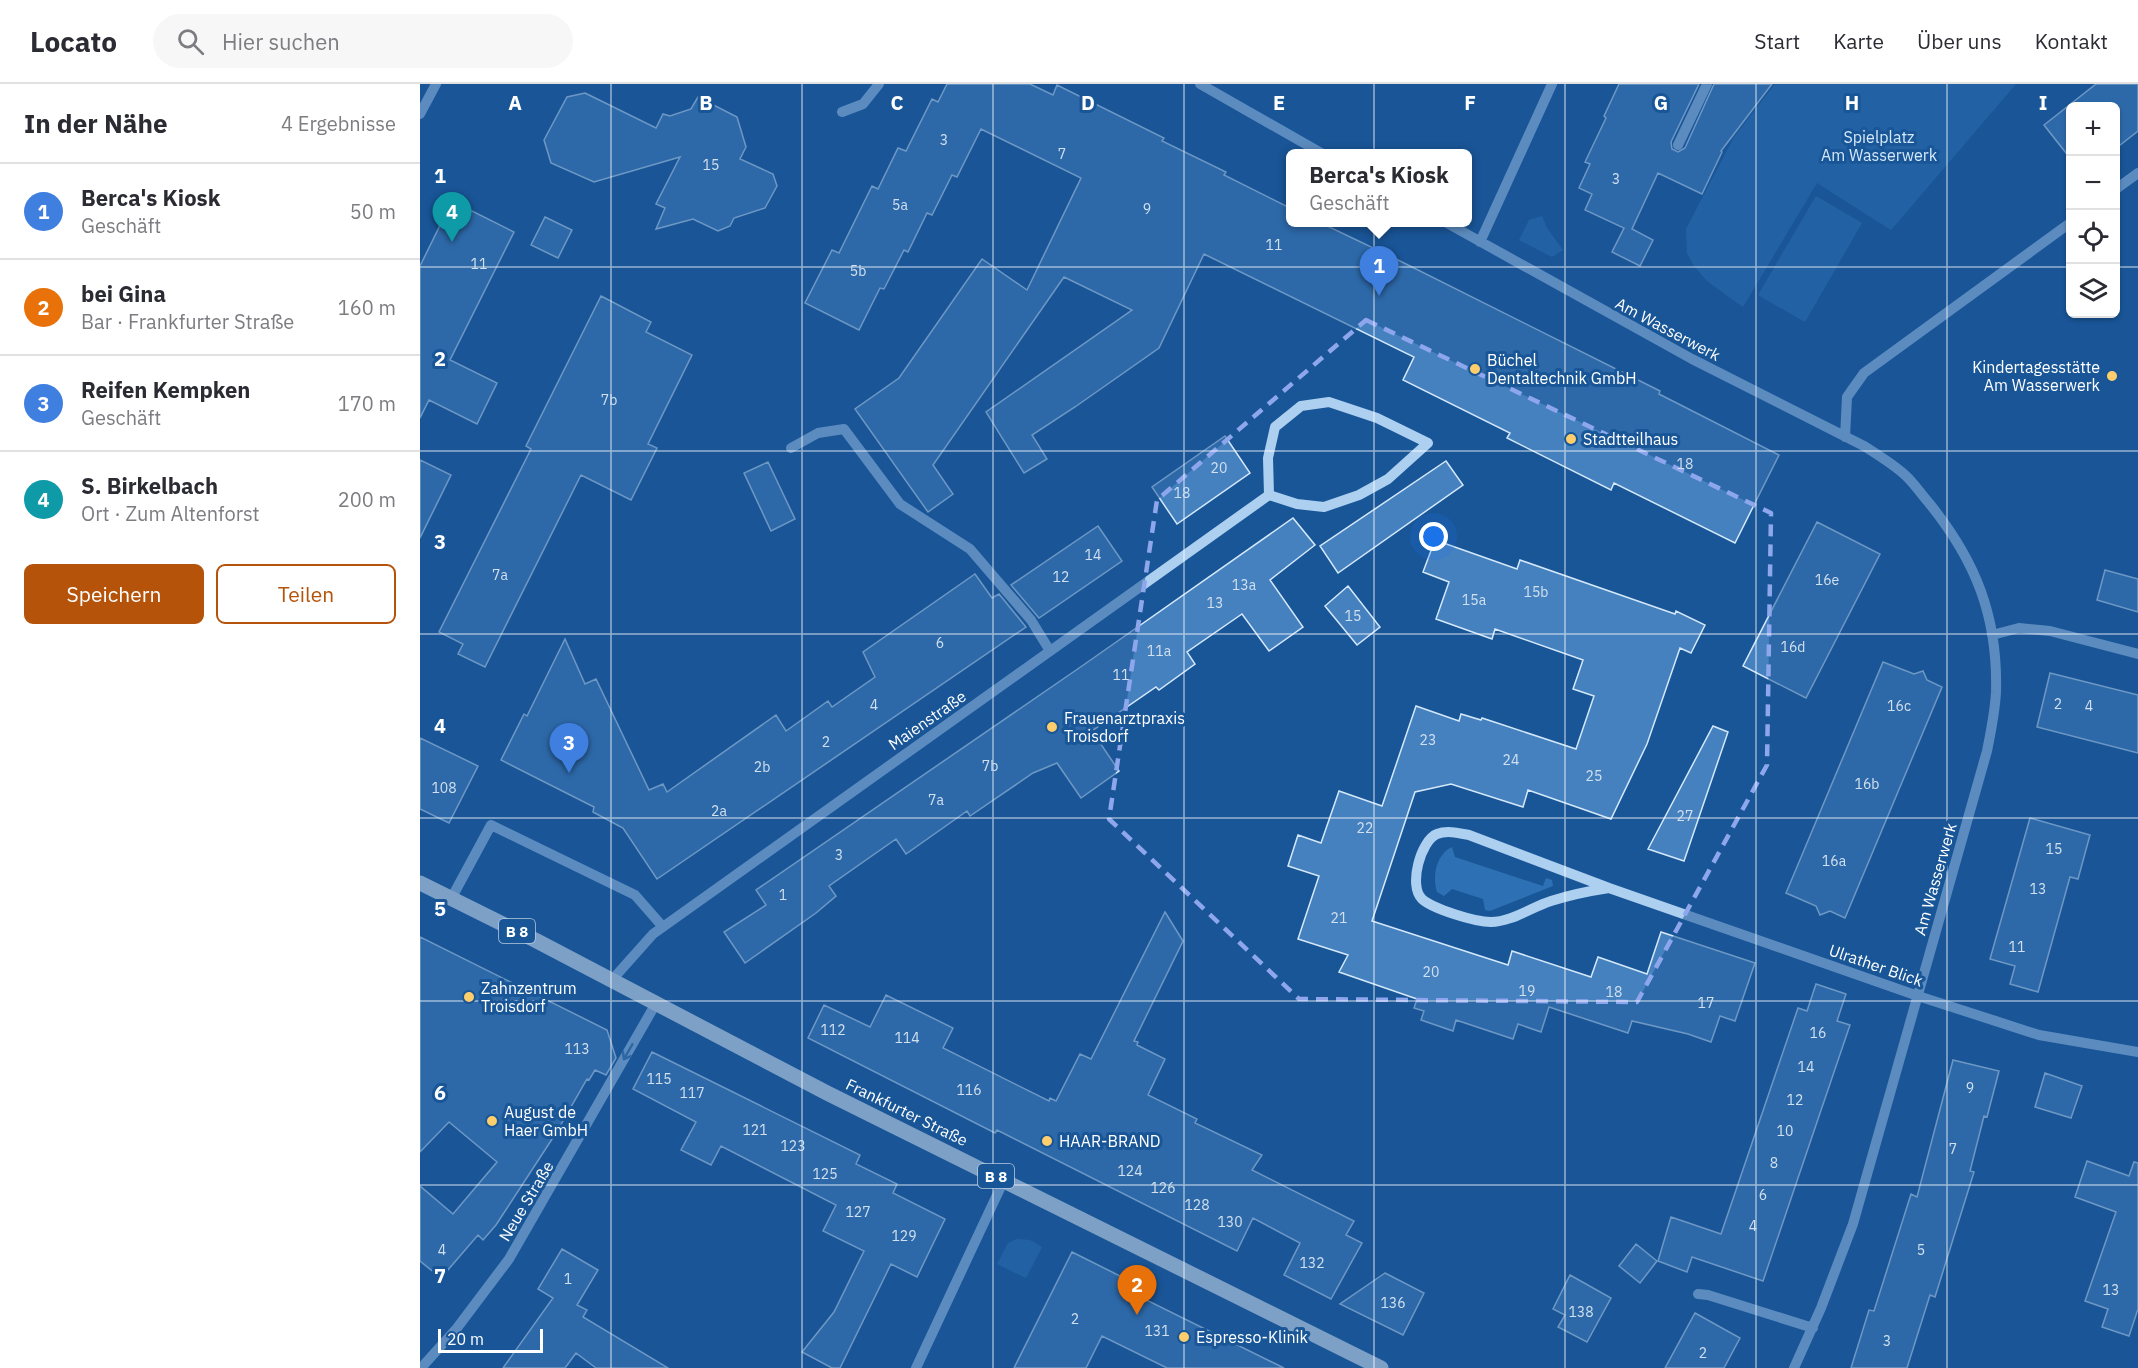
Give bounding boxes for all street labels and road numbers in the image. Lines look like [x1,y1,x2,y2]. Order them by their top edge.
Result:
street label: Am Wasserwerk [1612,293,1724,365]
street label: Maienstraße [884,686,970,754]
street label: Am Wasserwerk [1909,820,1961,938]
road number: B 8 [499,919,535,943]
street label: Ulrather Blick [1826,940,1926,991]
street label: Frankfurter Straße [843,1074,971,1150]
street label: Neue Straße [494,1157,558,1245]
road number: B 8 [978,1164,1014,1188]

